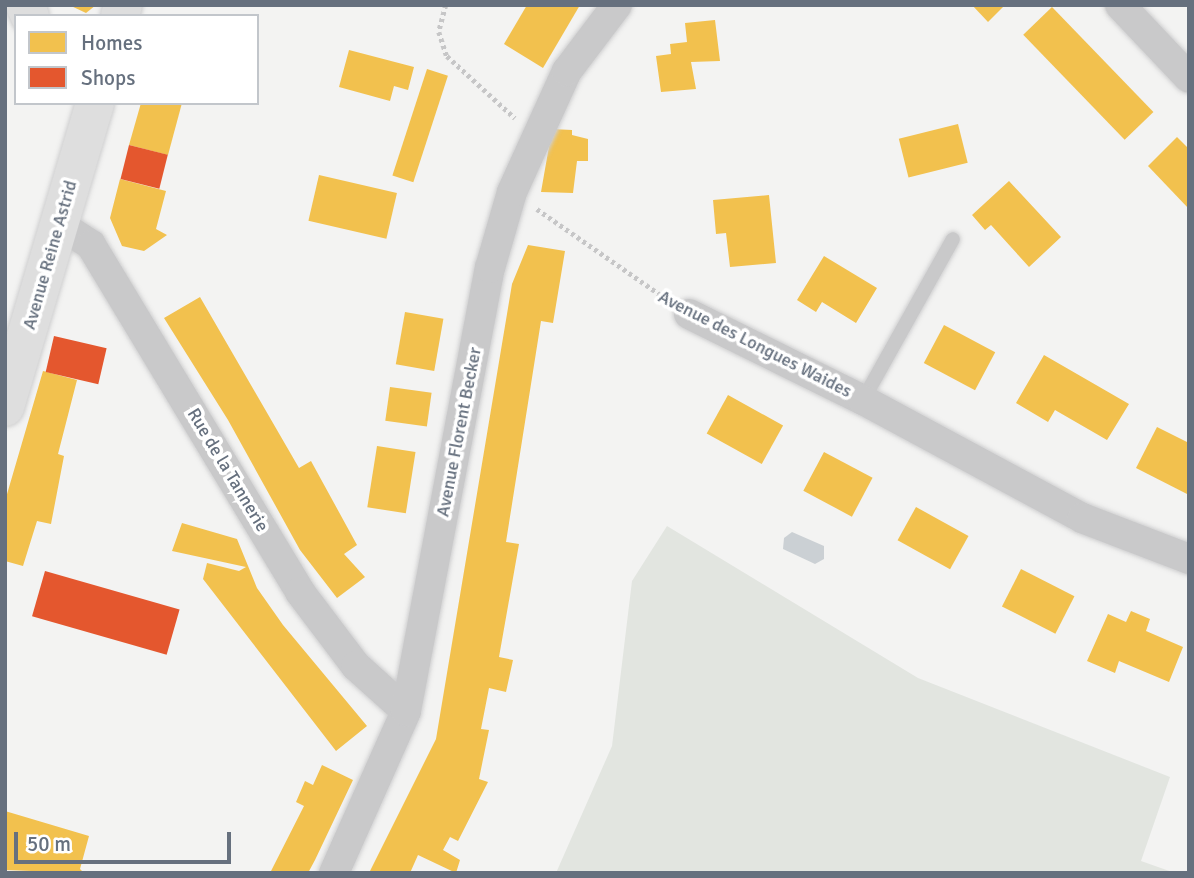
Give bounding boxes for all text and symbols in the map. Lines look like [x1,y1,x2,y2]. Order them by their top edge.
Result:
legend [14,14,259,105]
text: Homes [81,30,143,56]
text: Shops [81,65,135,91]
street label: Avenue Reine Astrid [18,178,82,332]
street label: Avenue des Longues Waides [655,286,855,402]
street label: Avenue Florent Becker [432,345,486,519]
street label: Rue de la Tannerie [183,404,273,536]
scale bar [18,818,234,862]
text: 50 m [27,831,71,857]

